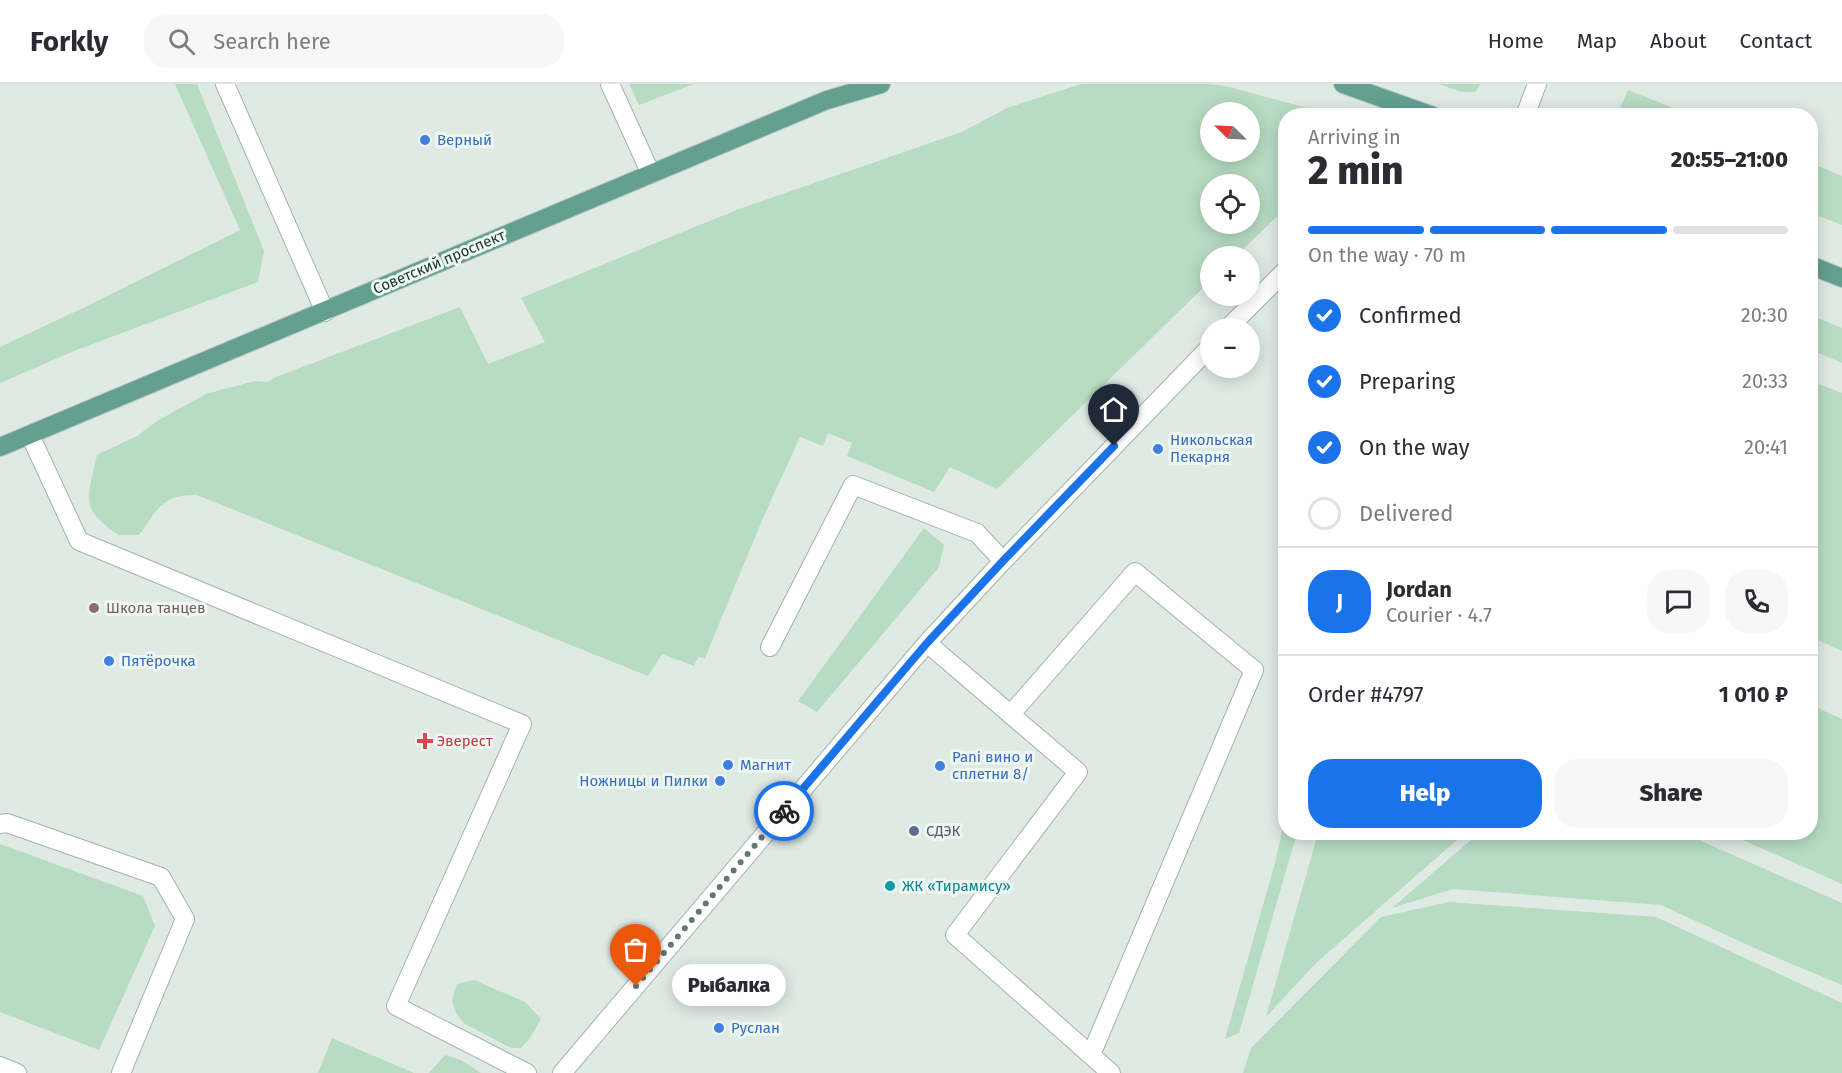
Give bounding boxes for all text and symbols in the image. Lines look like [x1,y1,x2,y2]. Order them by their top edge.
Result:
search box [144,14,564,68]
text: Forkly [30,25,108,58]
icon: search [165,25,198,58]
text: Search here [213,28,331,55]
text: Home [1488,28,1544,54]
text: Map [1577,28,1617,54]
text: About [1650,28,1707,54]
text: Contact [1740,28,1812,54]
north arrow [1200,102,1260,162]
map controls [1200,102,1260,378]
text: Arriving in [1308,125,1401,149]
place label: Верный [437,131,492,149]
marker: Верный [418,133,432,147]
text: 20:55–21:00 [1671,146,1788,173]
text: 2 min [1308,148,1404,194]
button: locate [1200,174,1260,234]
street label: Советский проспект [370,226,508,298]
text: On the way · 70 m [1308,243,1466,267]
button: + [1200,246,1260,306]
icon: check [1308,299,1341,332]
text: Confirmed [1359,302,1462,329]
text: 20:30 [1741,303,1788,327]
button: − [1200,318,1260,378]
icon: check [1308,365,1341,398]
text: Preparing [1359,368,1455,395]
text: 20:33 [1742,369,1788,393]
pin [1088,384,1139,446]
icon: home [1097,393,1130,426]
place label: Никольская Пекарня [1170,431,1253,466]
icon: check [1308,431,1341,464]
text: On the way [1359,434,1470,461]
text: 20:41 [1744,435,1788,459]
marker: Никольская Пекарня [1151,442,1165,456]
text: Delivered [1359,500,1454,527]
button: chat [1647,570,1710,633]
button: phone [1725,570,1788,633]
text: Jordan [1386,576,1452,603]
text: J [1336,588,1343,615]
place label: Школа танцев [106,599,205,617]
marker: Школа танцев [87,601,101,615]
text: Courier · 4.7 [1386,603,1492,627]
place label: Пятёрочка [121,652,196,670]
marker: Пятёрочка [102,654,116,668]
text: Order #4797 [1308,681,1423,708]
text: 1 010 ₽ [1719,681,1788,708]
place label: Эверест [437,732,493,750]
marker: Эверест [418,734,432,748]
place label: Pani вино и сплетни 8/ [952,748,1033,783]
place label: Магнит [740,756,791,774]
marker: Магнит [721,758,735,772]
marker: Pani вино и сплетни 8/ [933,759,947,773]
button: Help [1308,759,1542,828]
button: Share [1554,759,1788,828]
place label: Ножницы и Пилки [579,772,708,790]
marker: Ножницы и Пилки [713,774,727,788]
courier [754,781,814,841]
icon: bike [768,795,801,828]
place label: СДЭК [926,822,961,840]
marker: СДЭК [907,824,921,838]
place label: ЖК «Тирамису» [902,877,1011,895]
marker: ЖК «Тирамису» [883,879,897,893]
pin [610,924,661,986]
icon: bag [619,933,652,966]
callout: Рыбалка [672,965,786,1007]
text: Рыбалка [688,973,770,997]
place label: Руслан [731,1019,780,1037]
marker: Руслан [712,1021,726,1035]

